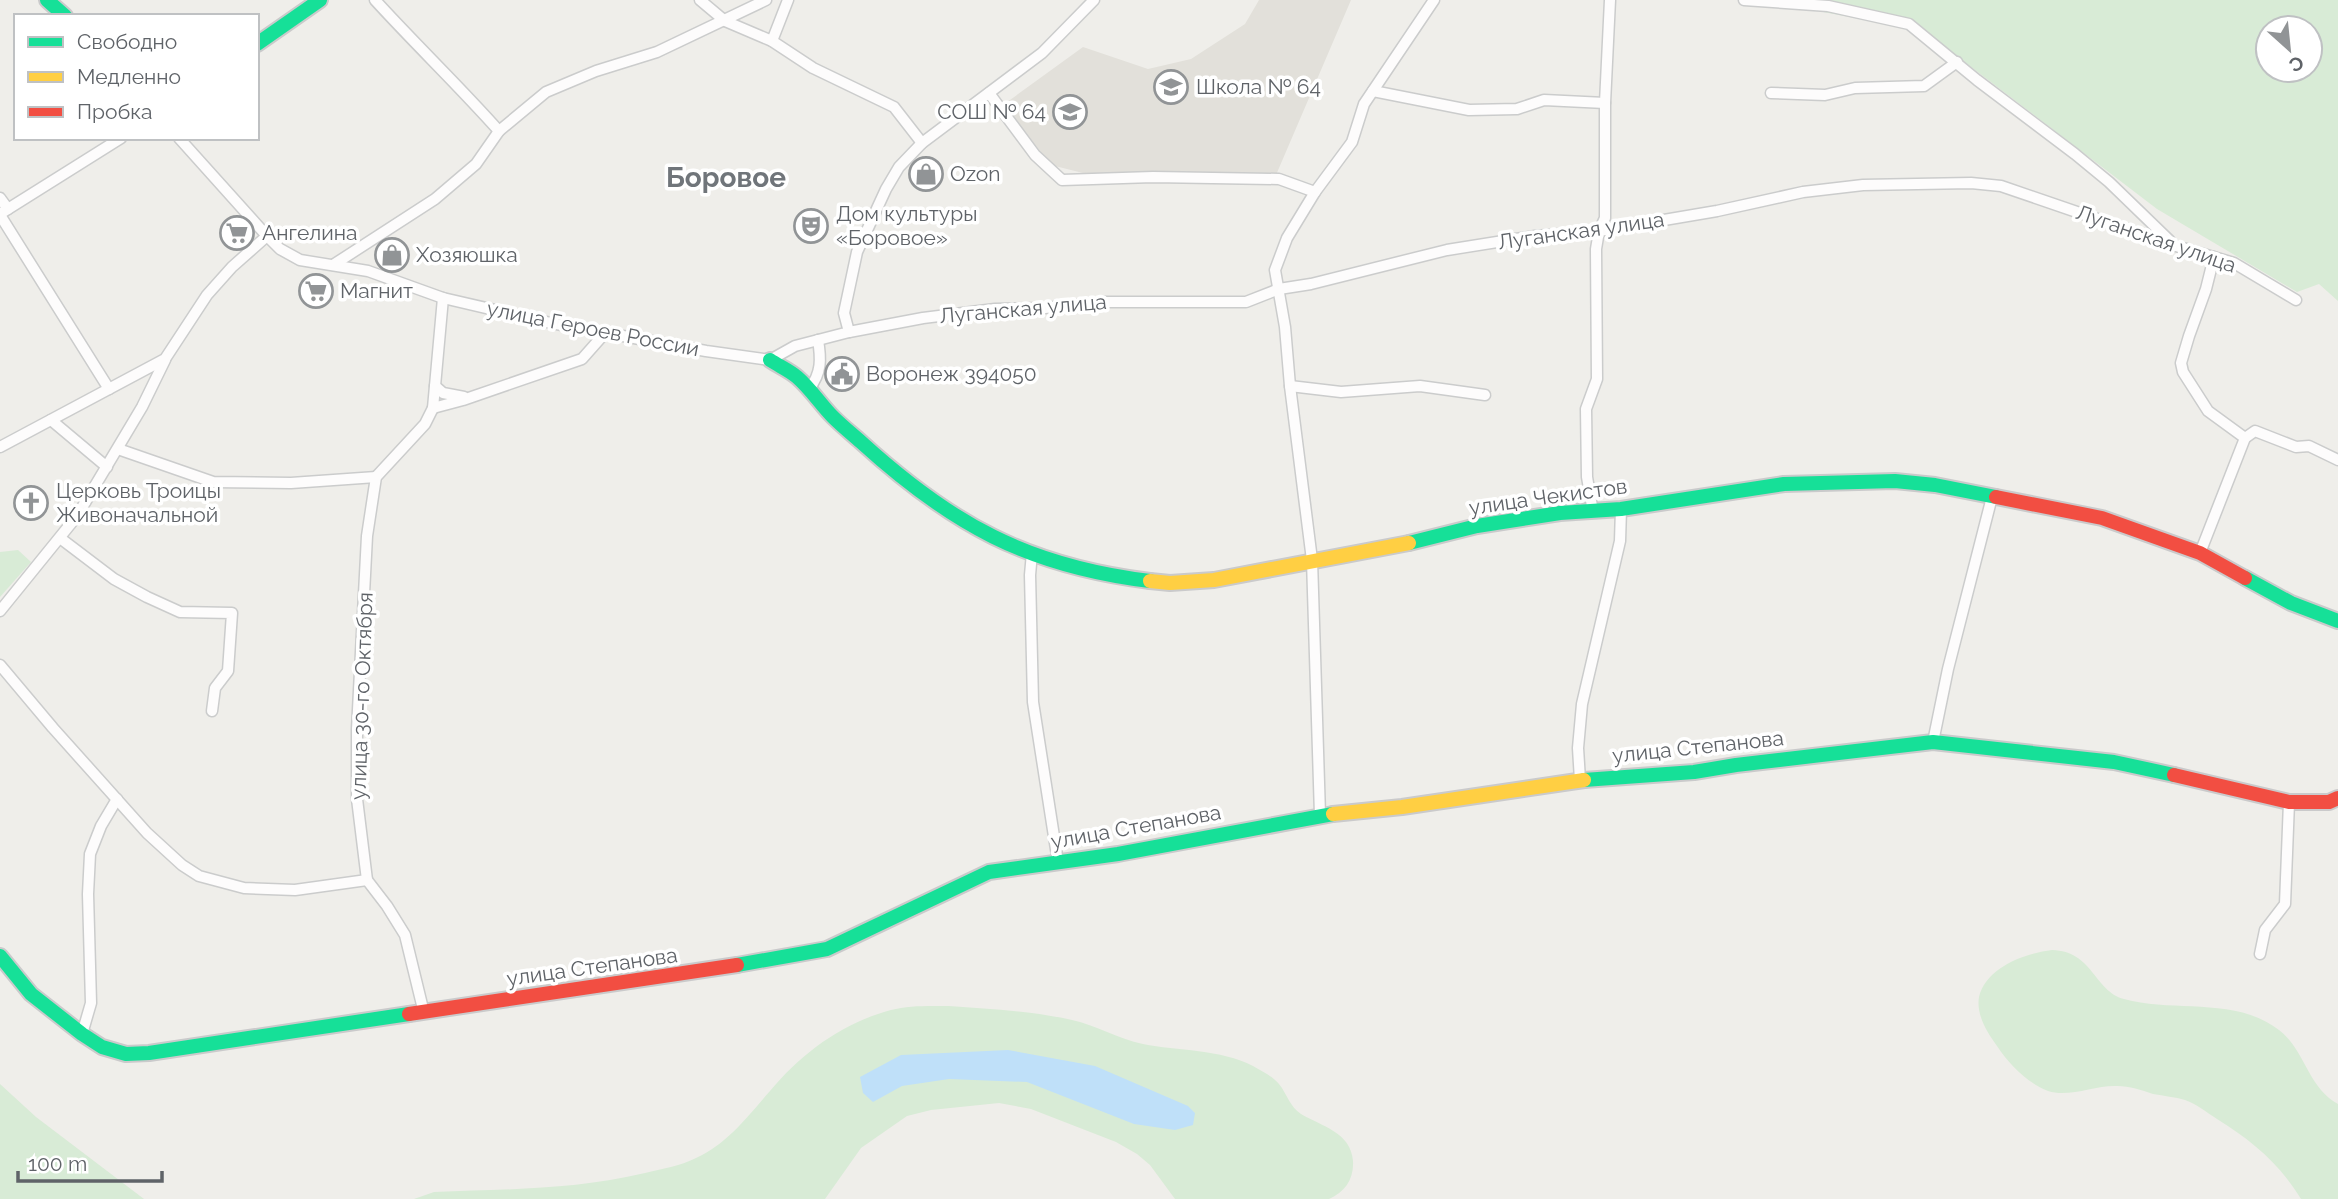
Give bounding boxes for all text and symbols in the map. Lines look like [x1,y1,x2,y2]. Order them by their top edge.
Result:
legend [14,14,259,140]
north arrow [2254,14,2324,84]
text: Свободно [77,29,177,54]
text: С [2286,51,2308,77]
text: Медленно [77,64,181,89]
school or university icon: Школа № 64 [1152,68,1190,106]
place label: Школа № 64 [1196,74,1321,99]
school or university icon: СОШ № 64 [1051,93,1089,131]
text: Пробка [77,99,153,124]
place label: СОШ № 64 [937,99,1046,124]
shop icon: Ozon [907,155,945,193]
district label: Боровое [666,161,786,194]
place label: Ozon [950,161,1001,186]
street label: Луганская улица [2073,199,2240,278]
place label: Дом культуры «Боровое» [836,201,977,250]
street label: Луганская улица [1496,206,1666,255]
theatre icon: Дом культуры «Боровое» [792,207,830,245]
supermarket icon: Ангелина [218,214,256,252]
place label: Ангелина [262,220,357,245]
shop icon: Хозяюшка [373,236,411,274]
place label: Хозяюшка [416,242,518,267]
supermarket icon: Магнит [297,272,335,310]
place label: Магнит [340,278,413,303]
street label: Луганская улица [938,289,1108,328]
street label: улица Героев России [485,296,701,361]
public building icon: Воронеж 394050 [823,355,861,393]
place label: Воронеж 394050 [866,361,1037,386]
street label: улица Чекистов [1467,473,1629,520]
place label: Церковь Троицы Живоначальной [56,478,221,527]
church icon: Церковь Троицы Живоначальной [12,484,50,522]
street label: улица 30-го Октября [345,592,378,800]
street label: улица Степанова [1611,725,1785,768]
street label: улица Степанова [1049,799,1223,854]
street label: улица Степанова [505,942,679,991]
scale bar [18,1140,161,1184]
text: 100 m [28,1151,87,1176]

